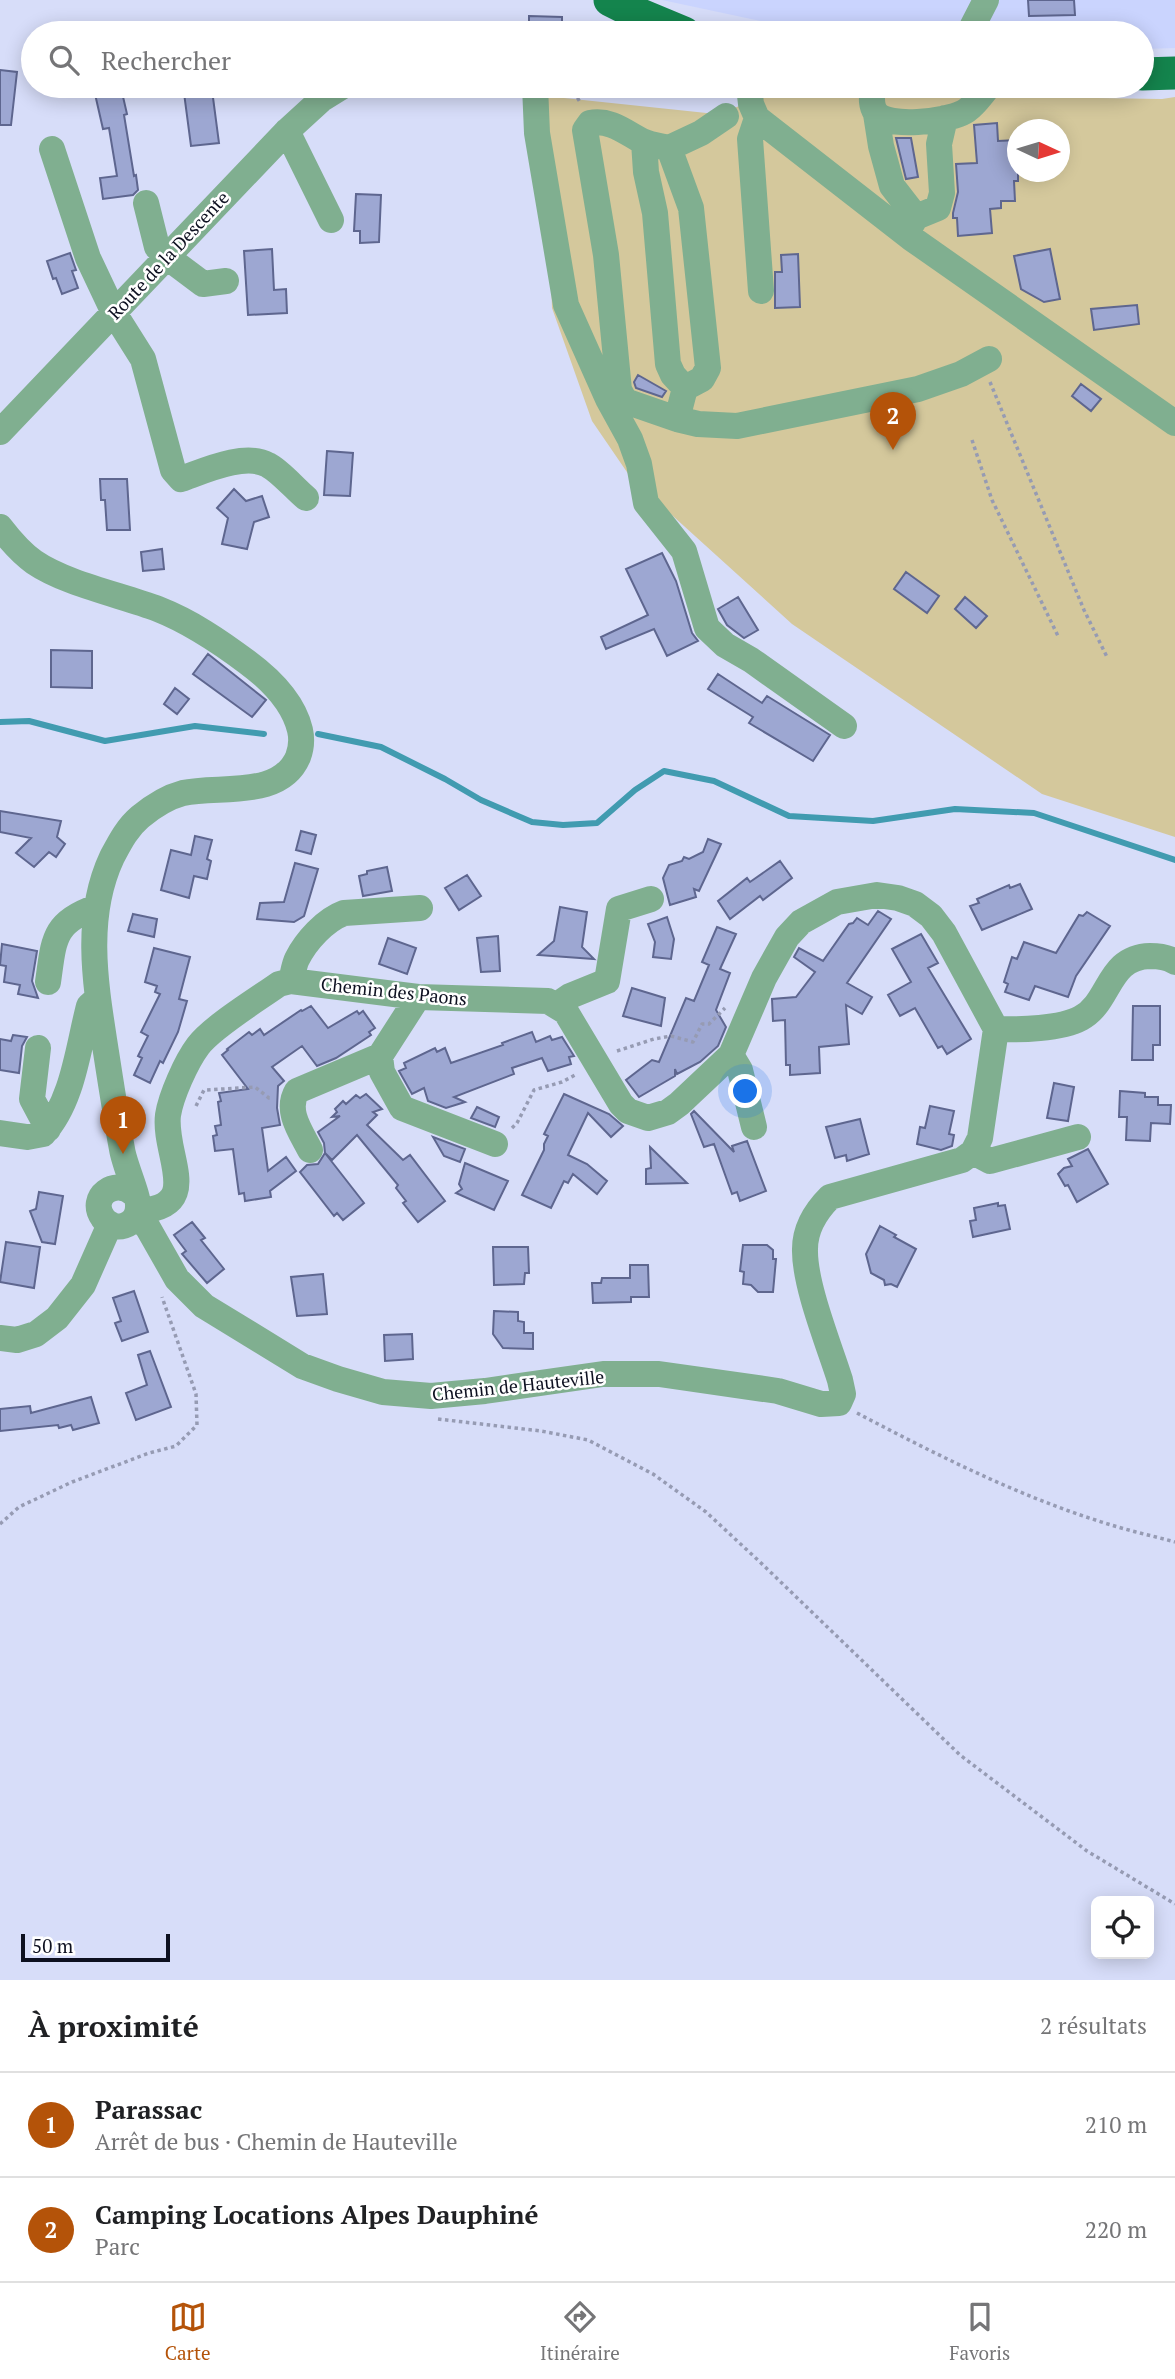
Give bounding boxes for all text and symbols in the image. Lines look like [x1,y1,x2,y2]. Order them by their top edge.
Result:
search box [21,21,1154,98]
icon: search [45,41,83,79]
text: Rechercher [101,43,231,77]
north arrow [1007,119,1070,182]
street label: Route de la Descente [102,186,234,324]
pin: 2 [870,392,916,450]
street label: Chemin des Paons [320,971,468,1011]
your location [728,1074,762,1108]
pin: 1 [100,1096,146,1154]
street label: Chemin de Hauteville [431,1364,605,1406]
map controls [1091,1896,1154,1959]
button: locate [1091,1896,1154,1959]
scale bar [21,1931,170,1963]
text: 50 m [32,1933,73,1958]
text: À proximité [28,2006,199,2046]
text: 2 résultats [1040,2010,1147,2041]
text: Parassac [95,2092,202,2126]
text: 1 [45,2109,58,2140]
text: 210 m [1085,2109,1147,2140]
text: Arrêt de bus · Chemin de Hauteville [95,2126,457,2157]
text: Camping Locations Alpes Dauphiné [95,2197,538,2231]
text: 2 [45,2214,58,2245]
text: 220 m [1085,2214,1147,2245]
text: Parc [95,2231,140,2262]
tab: Carte [165,2298,210,2365]
tab: Itinéraire [540,2298,620,2365]
tab: Favoris [949,2298,1010,2365]

